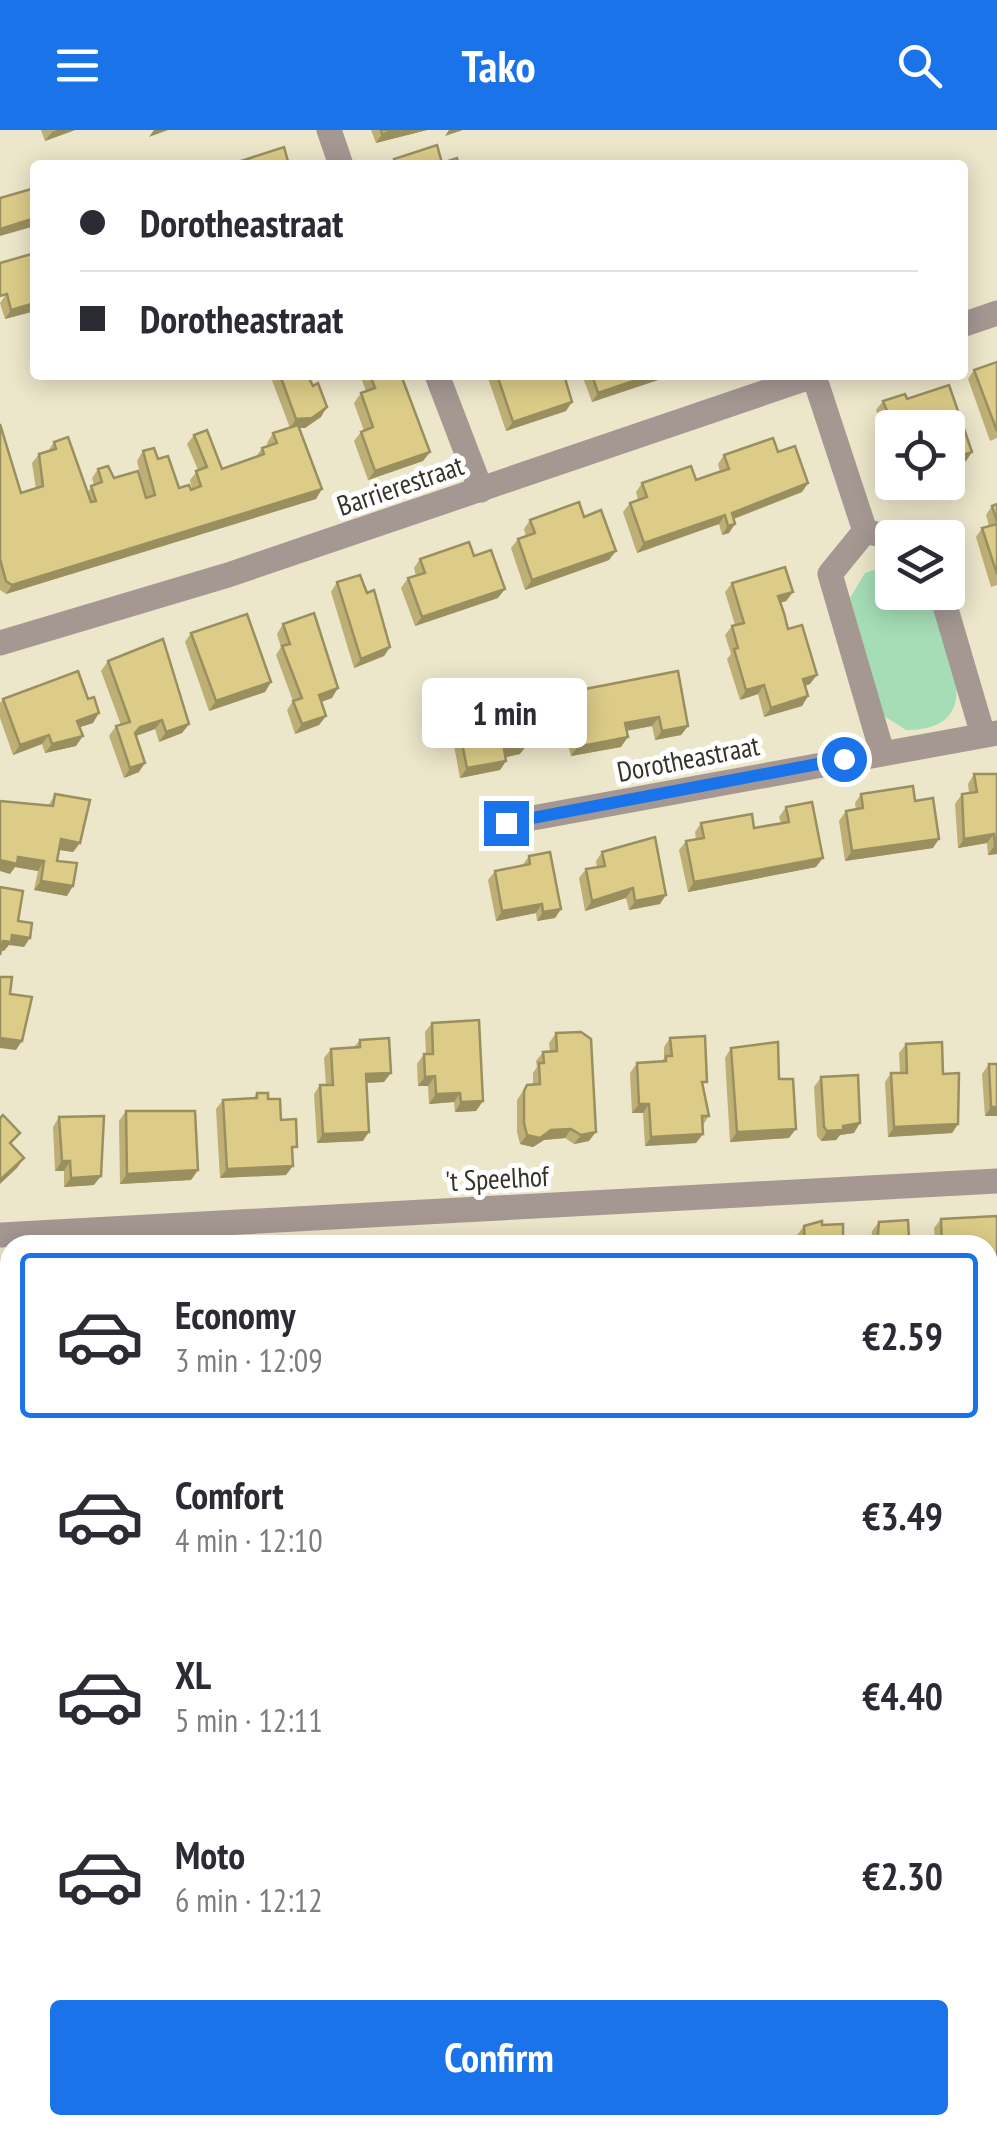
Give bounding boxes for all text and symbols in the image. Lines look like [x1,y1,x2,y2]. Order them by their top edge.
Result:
text: Tako [461,36,536,94]
icon: menu [50,38,105,93]
icon: search [892,38,947,93]
text: Dorotheastraat [140,198,343,247]
text: Dorotheastraat [140,294,343,343]
map controls [875,410,965,610]
button: locate [875,410,965,500]
street label: Barrierestraat [332,446,468,524]
button: layers [875,520,965,610]
callout: 1 min [424,678,588,748]
text: 1 min [472,692,537,734]
street label: Dorotheastraat [614,726,763,790]
route start [822,737,867,782]
route end [484,801,529,846]
street label: 't Speelhof [444,1157,552,1199]
text: Economy [175,1290,295,1339]
icon: car [55,1291,145,1381]
text: €2.59 [862,1311,943,1360]
text: 3 min · 12:09 [175,1339,323,1381]
text: Comfort [175,1470,284,1519]
icon: car [55,1471,145,1561]
text: €3.49 [862,1491,943,1540]
text: 4 min · 12:10 [175,1519,323,1561]
text: XL [175,1650,211,1699]
icon: car [55,1651,145,1741]
text: €4.40 [862,1671,943,1720]
text: 5 min · 12:11 [175,1699,323,1741]
text: Moto [175,1830,245,1879]
icon: car [55,1831,145,1921]
text: €2.30 [862,1851,943,1900]
text: 6 min · 12:12 [175,1879,323,1921]
button: Confirm [50,2000,948,2115]

